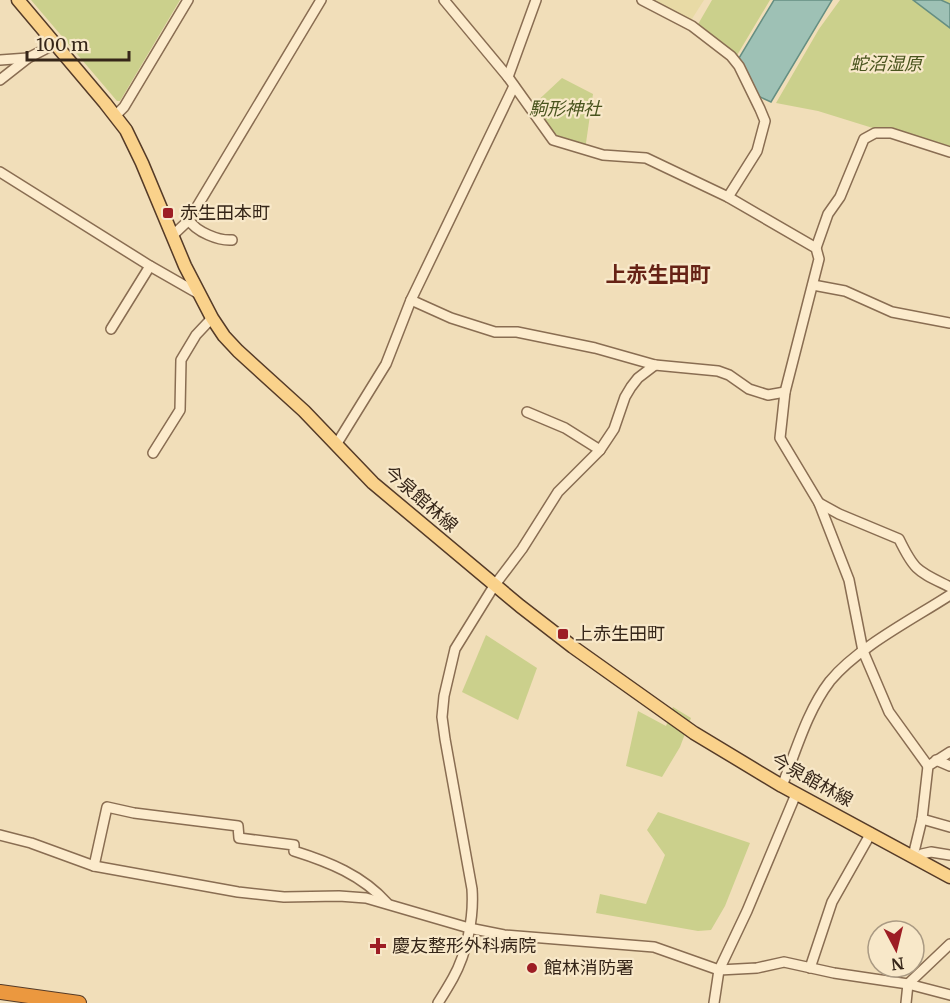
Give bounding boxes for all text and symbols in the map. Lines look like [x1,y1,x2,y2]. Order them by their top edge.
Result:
scale bar [27,24,129,62]
text: 100 m [36,33,89,56]
park label: 蛇沼湿原 [850,52,925,75]
park label: 駒形神社 [529,97,603,120]
place label: 赤生田本町 [180,201,270,224]
marker: 赤生田本町 [161,206,175,220]
district label: 上赤生田町 [606,261,711,288]
street label: 今泉館林線 [380,460,463,537]
place label: 上赤生田町 [575,622,665,645]
marker: 上赤生田町 [556,627,570,641]
street label: 今泉館林線 [767,748,857,811]
north arrow [866,919,926,979]
place label: 慶友整形外科病院 [392,934,536,957]
marker: 慶友整形外科病院 [369,937,387,955]
text: N [890,953,905,975]
place label: 館林消防署 [544,956,634,979]
marker: 館林消防署 [525,961,539,975]

